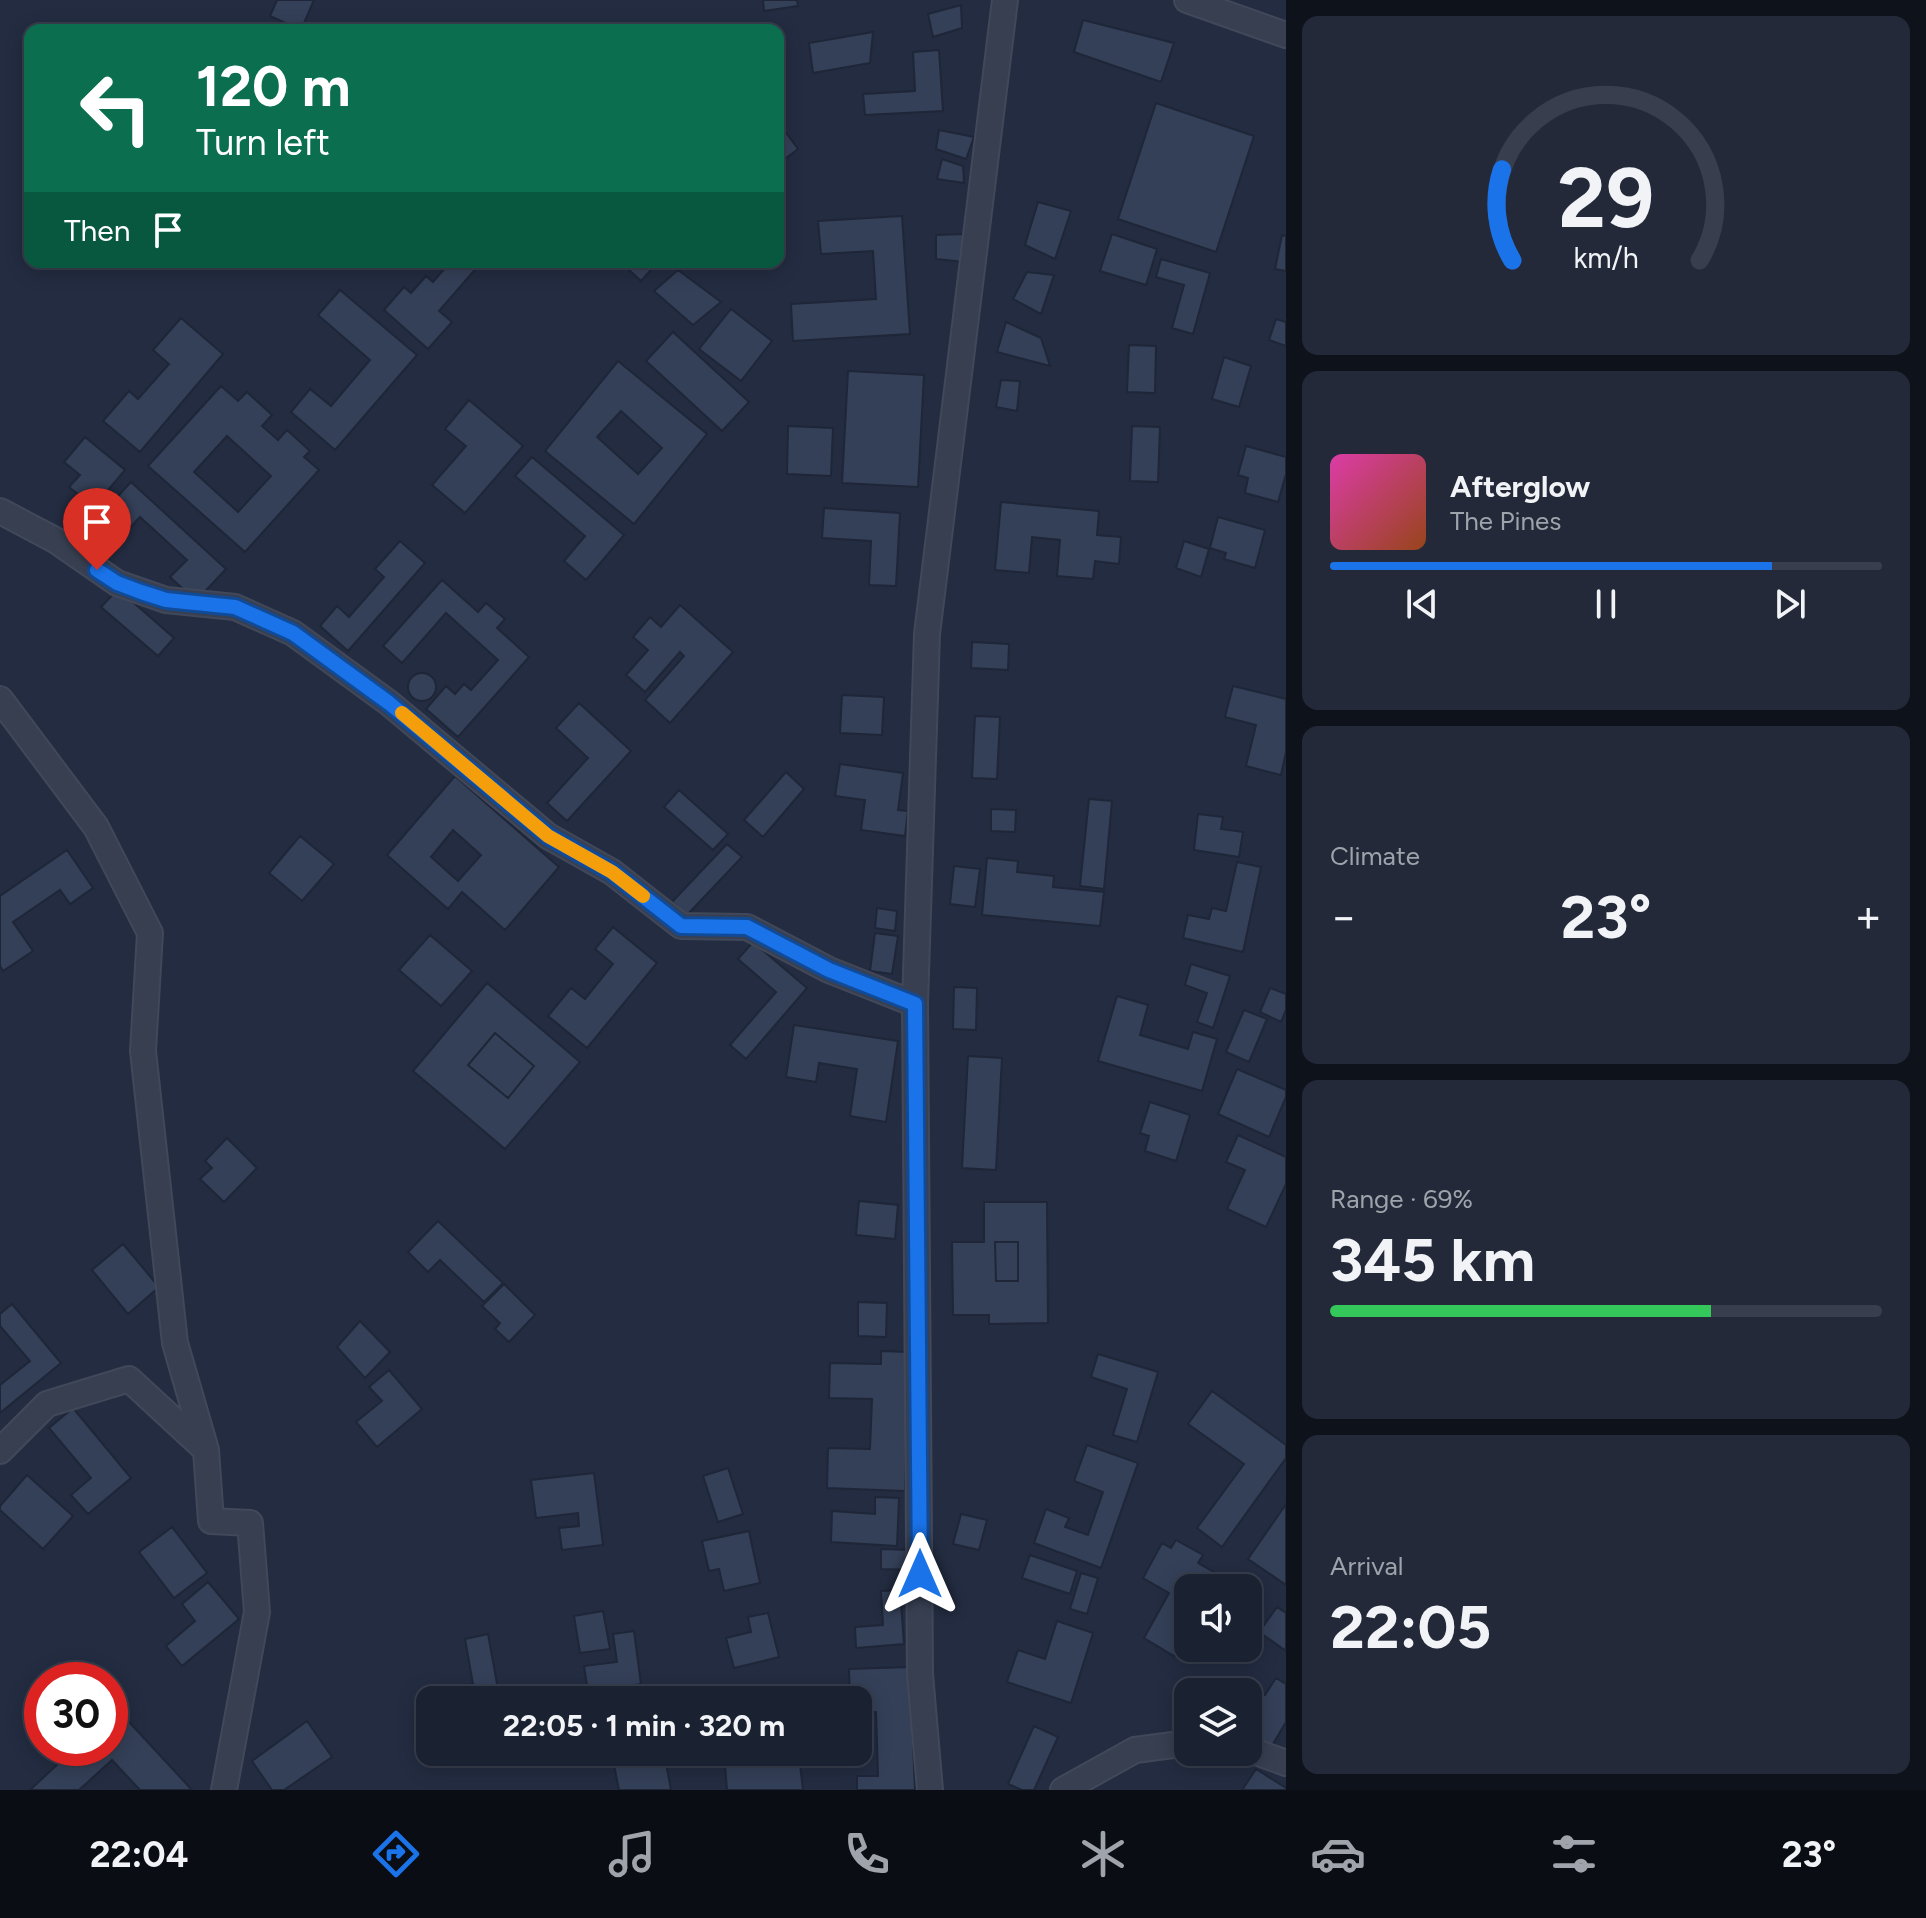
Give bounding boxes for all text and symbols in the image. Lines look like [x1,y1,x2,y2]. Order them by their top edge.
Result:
text: 120 m [196,53,351,120]
icon: left [64,56,168,160]
text: Turn left [196,121,330,164]
text: 29 [1558,148,1654,248]
icon: arrive [146,208,190,252]
text: Then [64,212,130,249]
text: km/h [1573,242,1639,276]
text: Afterglow [1450,468,1590,505]
pin [63,488,131,570]
icon: arrive [75,500,119,544]
text: The Pines [1450,505,1561,537]
icon: previous [1400,582,1444,626]
icon: pause [1584,582,1628,626]
icon: next [1768,582,1812,626]
text: Climate [1330,840,1420,872]
text: 23° [1561,881,1651,953]
text: − [1330,890,1357,943]
text: + [1855,890,1882,943]
text: Range · 69% [1330,1183,1473,1215]
text: 345 km [1330,1224,1535,1296]
position arrow [878,1532,962,1616]
text: Arrival [1330,1550,1403,1582]
map controls [1174,1574,1262,1766]
button: sound [1174,1574,1262,1662]
text: 22:05 [1330,1591,1491,1663]
speed limit sign: 30 [24,1662,128,1766]
button: layers [1174,1678,1262,1766]
text: 22:05 · 1 min · 320 m [503,1707,785,1744]
icon: directions [368,1826,424,1882]
icon: music [604,1826,660,1882]
icon: phone [839,1826,895,1882]
icon: climate [1075,1826,1131,1882]
icon: car [1310,1826,1366,1882]
icon: filters [1546,1826,1602,1882]
text: 22:04 [90,1833,188,1876]
text: 23° [1782,1833,1836,1876]

